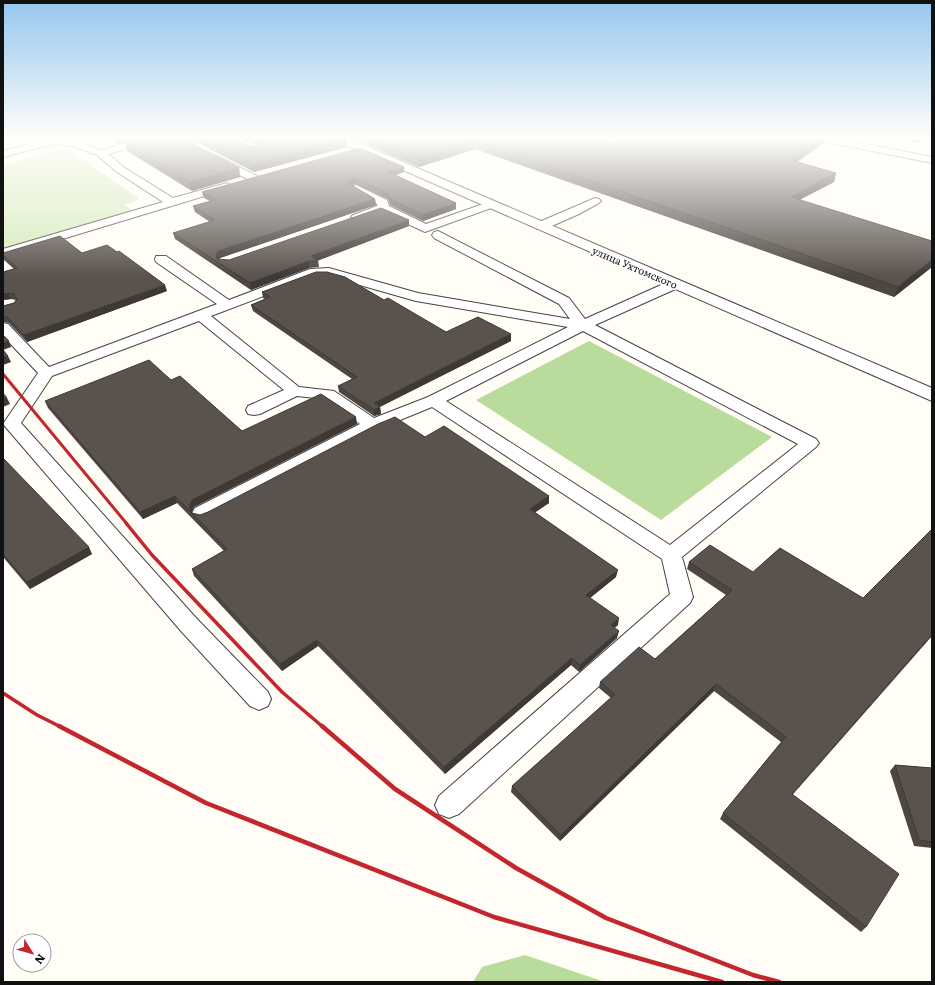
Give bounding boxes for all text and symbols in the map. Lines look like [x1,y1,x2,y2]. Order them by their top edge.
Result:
street label: улица Ухтомского [590,242,680,292]
north arrow [12,933,52,973]
text: N [32,951,50,968]

